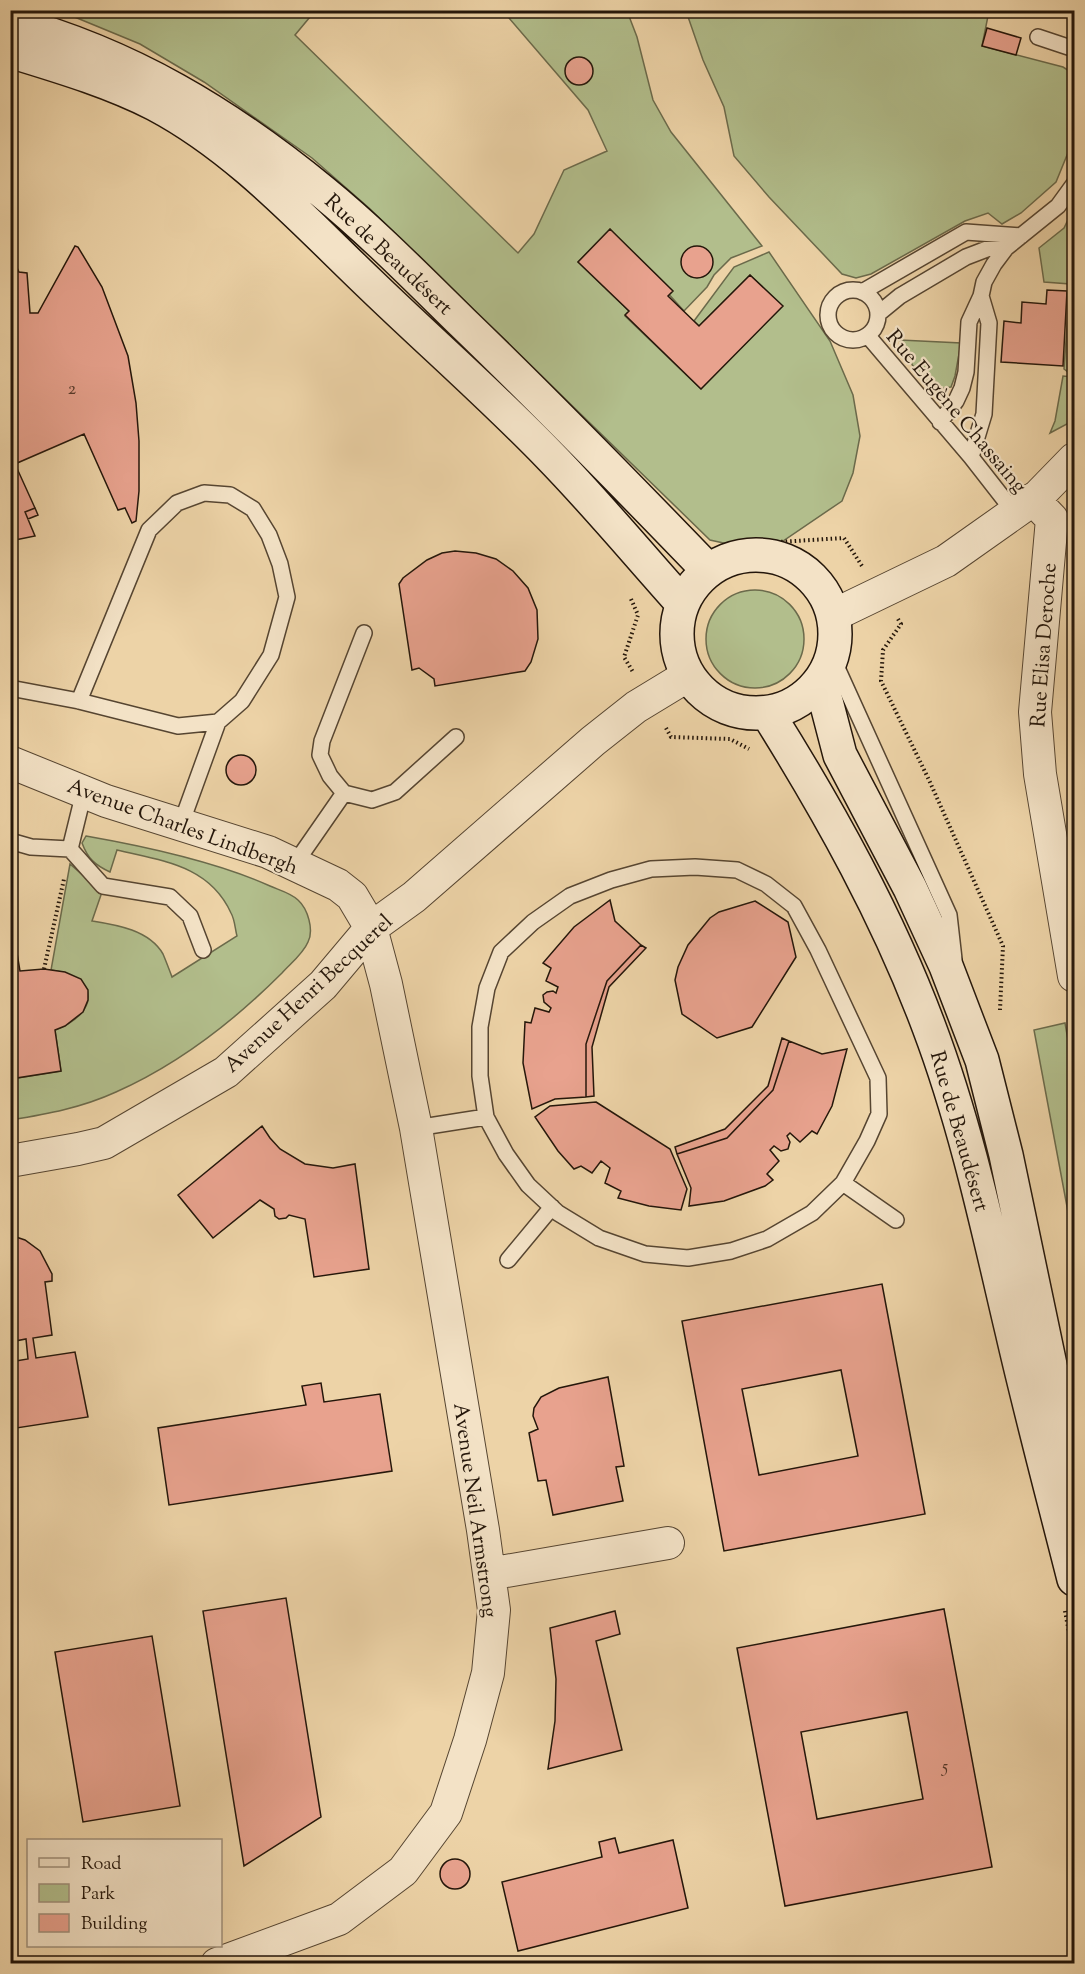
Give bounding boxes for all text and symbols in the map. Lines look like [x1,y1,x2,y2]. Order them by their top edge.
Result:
street label: Rue de Beaudésert [317,188,458,323]
street label: Rue Eugène Chassaing [878,324,1033,501]
house number: 2 [68,377,77,403]
street label: Rue Elisa Deroche [1024,562,1066,728]
street label: Avenue Charles Lindbergh [63,772,302,884]
street label: Avenue Henri Becquerel [218,908,400,1081]
street label: Rue de Beaudésert [921,1048,995,1215]
street label: Avenue Neil Armstrong [444,1401,504,1619]
house number: 5 [941,1755,948,1781]
legend [27,1839,222,1947]
text: Road [81,1852,121,1878]
text: Park [81,1882,116,1908]
text: Building [81,1912,147,1938]

